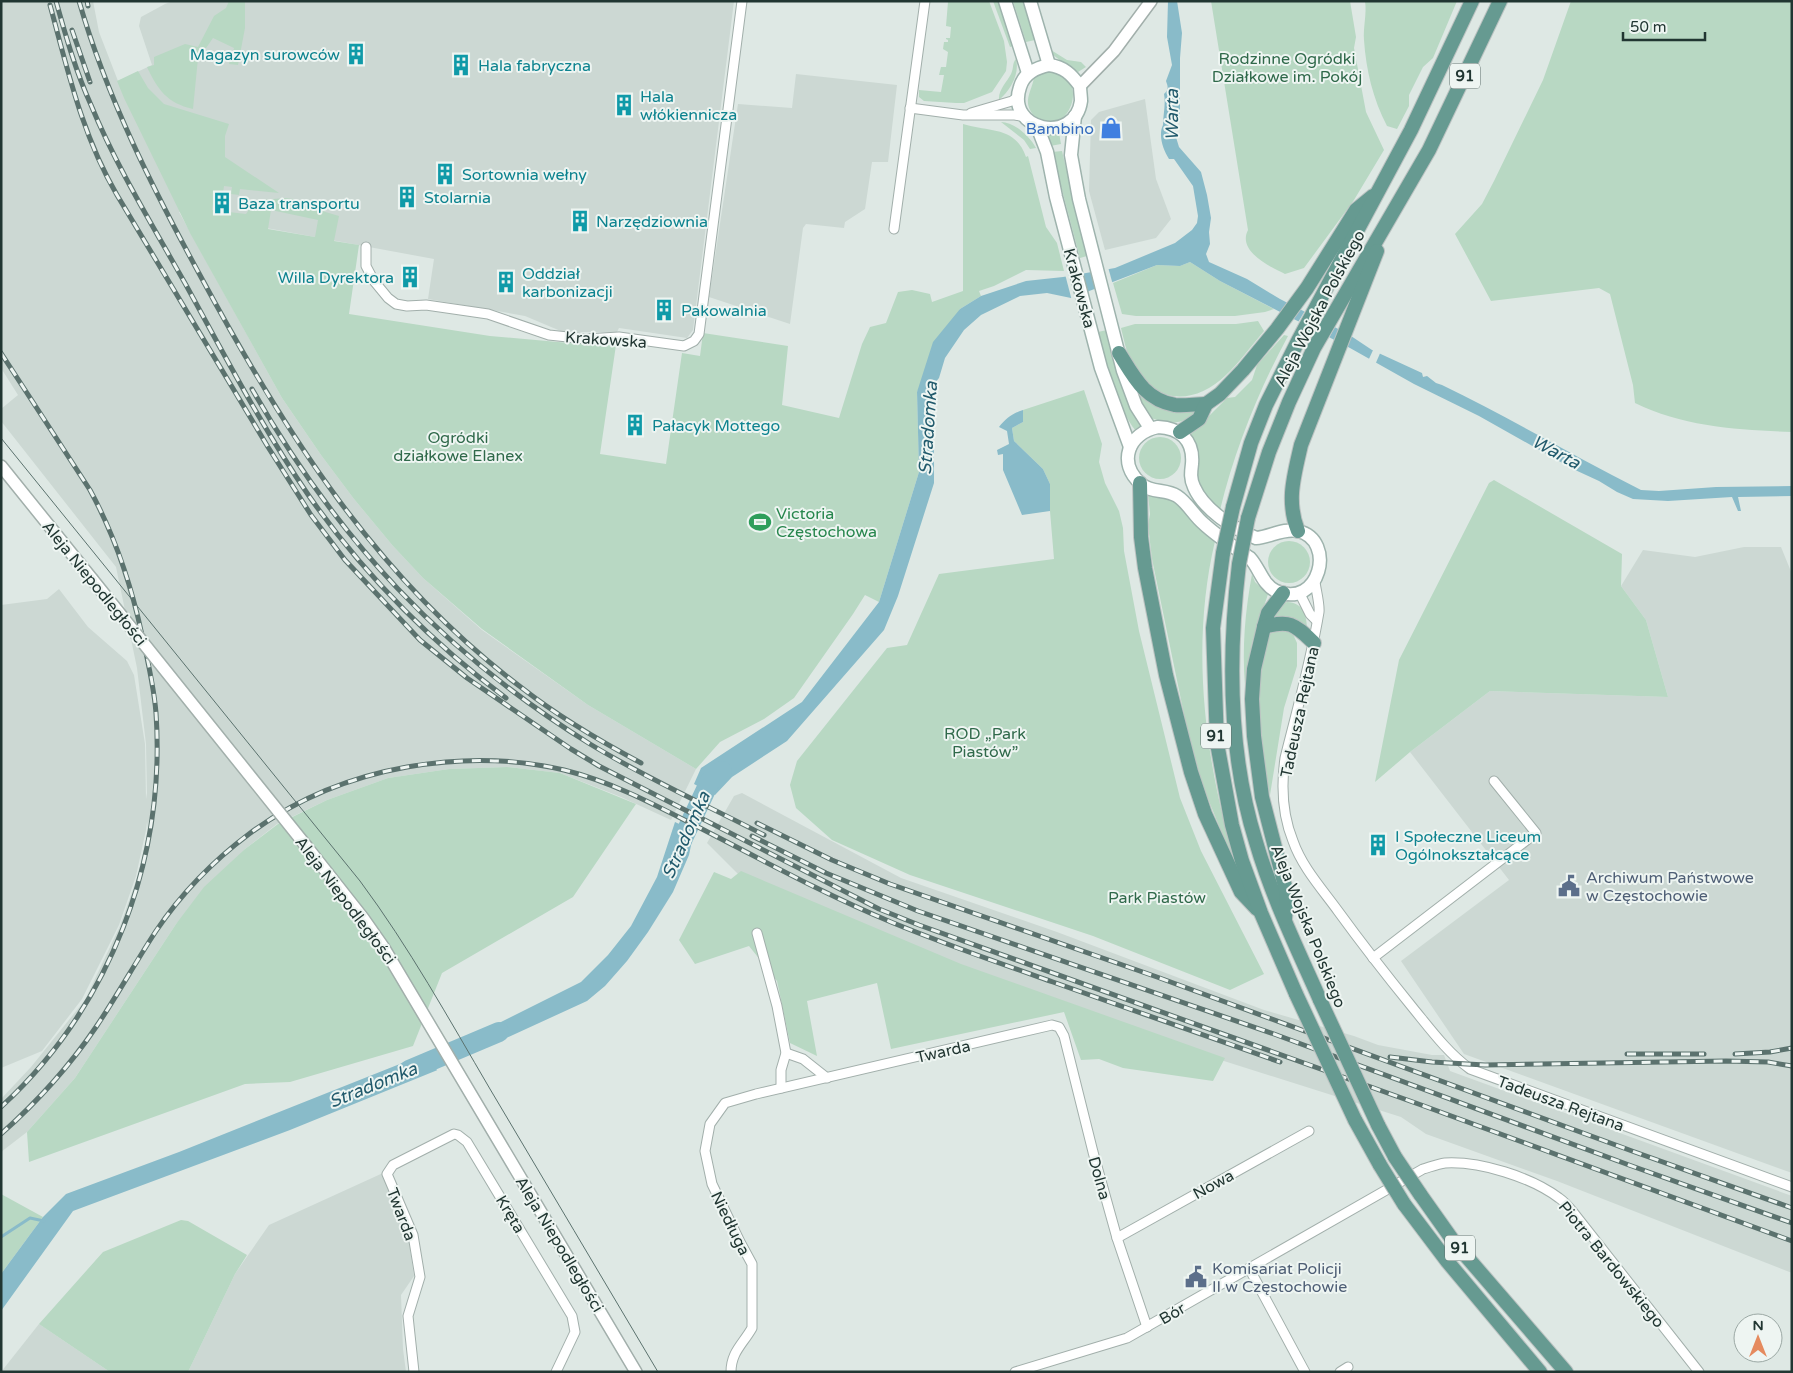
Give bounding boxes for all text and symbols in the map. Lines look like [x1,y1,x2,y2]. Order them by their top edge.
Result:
scale bar [1623,10,1706,42]
text: 50 m [1630,18,1667,36]
building icon: Magazyn surowców [343,41,369,67]
place label: Magazyn surowców [190,45,340,65]
park label: Rodzinne Ogródki Działkowe im. Pokój [1212,49,1362,87]
building icon: Hala fabryczna [448,52,474,78]
place label: Hala fabryczna [478,56,591,76]
road number: 91 [1450,64,1480,88]
place label: Hala włókiennicza [640,87,737,125]
water label: Warta [1161,88,1183,141]
building icon: Hala włókiennicza [611,92,637,118]
shop icon: Bambino [1098,115,1124,141]
place label: Bambino [1026,119,1094,139]
building icon: Sortownia wełny [432,161,458,187]
place label: Sortownia wełny [462,165,587,185]
building icon: Stolarnia [394,184,420,210]
place label: Stolarnia [424,188,491,208]
building icon: Baza transportu [209,190,235,216]
place label: Baza transportu [238,194,360,214]
building icon: Narzędziownia [567,208,593,234]
place label: Narzędziownia [596,212,708,232]
street label: Aleja Wojska Polskiego [1270,227,1370,390]
street label: Krakowska [1059,246,1099,330]
building icon: Willa Dyrektora [397,264,423,290]
place label: Oddział karbonizacji [522,264,613,302]
place label: Willa Dyrektora [278,268,394,288]
building icon: Oddział karbonizacji [493,269,519,295]
building icon: Pakowalnia [651,297,677,323]
place label: Pakowalnia [681,301,767,321]
street label: Krakowska [564,327,647,353]
water label: Stradomka [914,380,942,475]
building icon: Pałacyk Mottego [622,412,648,438]
place label: Pałacyk Mottego [652,416,780,436]
park label: Ogródki działkowe Elanex [393,428,523,466]
water label: Warta [1528,430,1585,474]
place label: Victoria Częstochowa [776,504,877,542]
sports icon: Victoria Częstochowa [747,509,773,535]
street label: Aleja Niepodległości [38,517,151,650]
street label: Tadeusza Rejtana [1276,645,1324,780]
park label: ROD „Park Piastów” [944,724,1026,762]
road number: 91 [1201,724,1231,748]
water label: Stradomka [657,787,715,882]
place label: I Społeczne Liceum Ogólnokształcące [1395,827,1541,865]
building icon: I Społeczne Liceum Ogólnokształcące [1365,832,1391,858]
street label: Aleja Niepodległości [291,833,400,968]
street label: Aleja Wojska Polskiego [1266,842,1350,1011]
place label: Archiwum Państwowe w Częstochowie [1586,868,1754,906]
public building icon: Archiwum Państwowe w Częstochowie [1556,873,1582,899]
park label: Park Piastów [1108,888,1206,908]
street label: Twarda [914,1036,972,1068]
water label: Stradomka [326,1057,421,1113]
street label: Tadeusza Rejtana [1495,1072,1627,1136]
street label: Dolna [1083,1154,1115,1202]
street label: Nowa [1189,1166,1237,1204]
street label: Aleja Niepodległości [511,1173,608,1316]
street label: Twarda [382,1185,420,1244]
street label: Niedługa [706,1188,754,1259]
street label: Kręta [491,1192,529,1237]
street label: Piotra Bardowskiego [1554,1197,1668,1332]
road number: 91 [1445,1236,1475,1260]
place label: Komisariat Policji II w Częstochowie [1212,1259,1347,1297]
public building icon: Komisariat Policji II w Częstochowie [1183,1264,1209,1290]
street label: Bór [1156,1298,1190,1329]
north arrow [1733,1313,1783,1363]
text: N [1752,1317,1764,1334]

